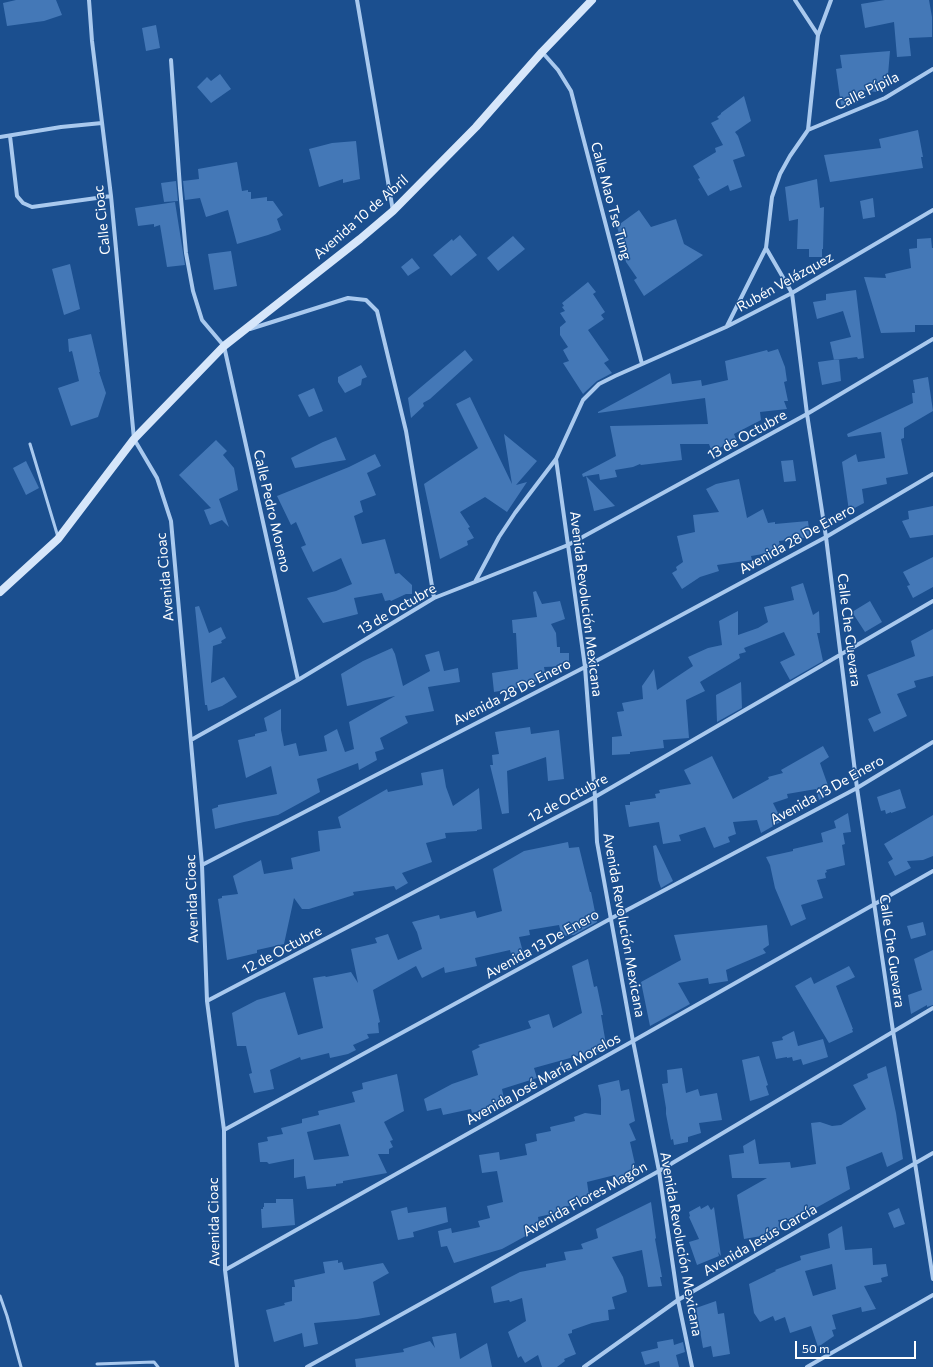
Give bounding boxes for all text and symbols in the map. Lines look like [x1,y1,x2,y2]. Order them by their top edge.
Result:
street label: Calle Pípila [832,68,902,114]
street label: Calle Mao Tse Tung [587,140,635,262]
street label: Avenida 10 de Abril [310,171,412,263]
street label: Calle Cioac [90,184,114,256]
street label: Rubén Velázquez [734,249,836,315]
street label: 13 de Octubre [705,406,789,464]
street label: Calle Pedro Moreno [250,448,294,574]
street label: Avenida 28 De Enero [736,500,858,578]
street label: Avenida Revolución Mexicana [566,510,606,698]
street label: Avenida Cioac [153,532,177,622]
street label: Calle Che Guevara [834,572,864,688]
street label: 13 de Octubre [355,580,439,638]
street label: Avenida 28 De Enero [450,655,574,729]
street label: Avenida 13 De Enero [767,752,887,828]
street label: 12 de Octubre [525,770,611,826]
street label: Avenida Revolución Mexicana [599,831,649,1019]
street label: Avenida Cioac [182,854,202,944]
street label: Calle Che Guevara [876,893,908,1009]
street label: Avenida 13 De Enero [482,906,602,982]
street label: 12 de Octubre [239,922,325,978]
street label: Avenida José María Morelos [463,1029,623,1129]
street label: Avenida Revolución Mexicana [656,1150,706,1338]
street label: Avenida Flores Magón [520,1158,650,1240]
street label: Avenida Cioac [205,1177,223,1267]
street label: Avenida Jesús García [700,1201,820,1279]
scale bar [797,1333,918,1359]
text: 50 m [802,1341,830,1355]

